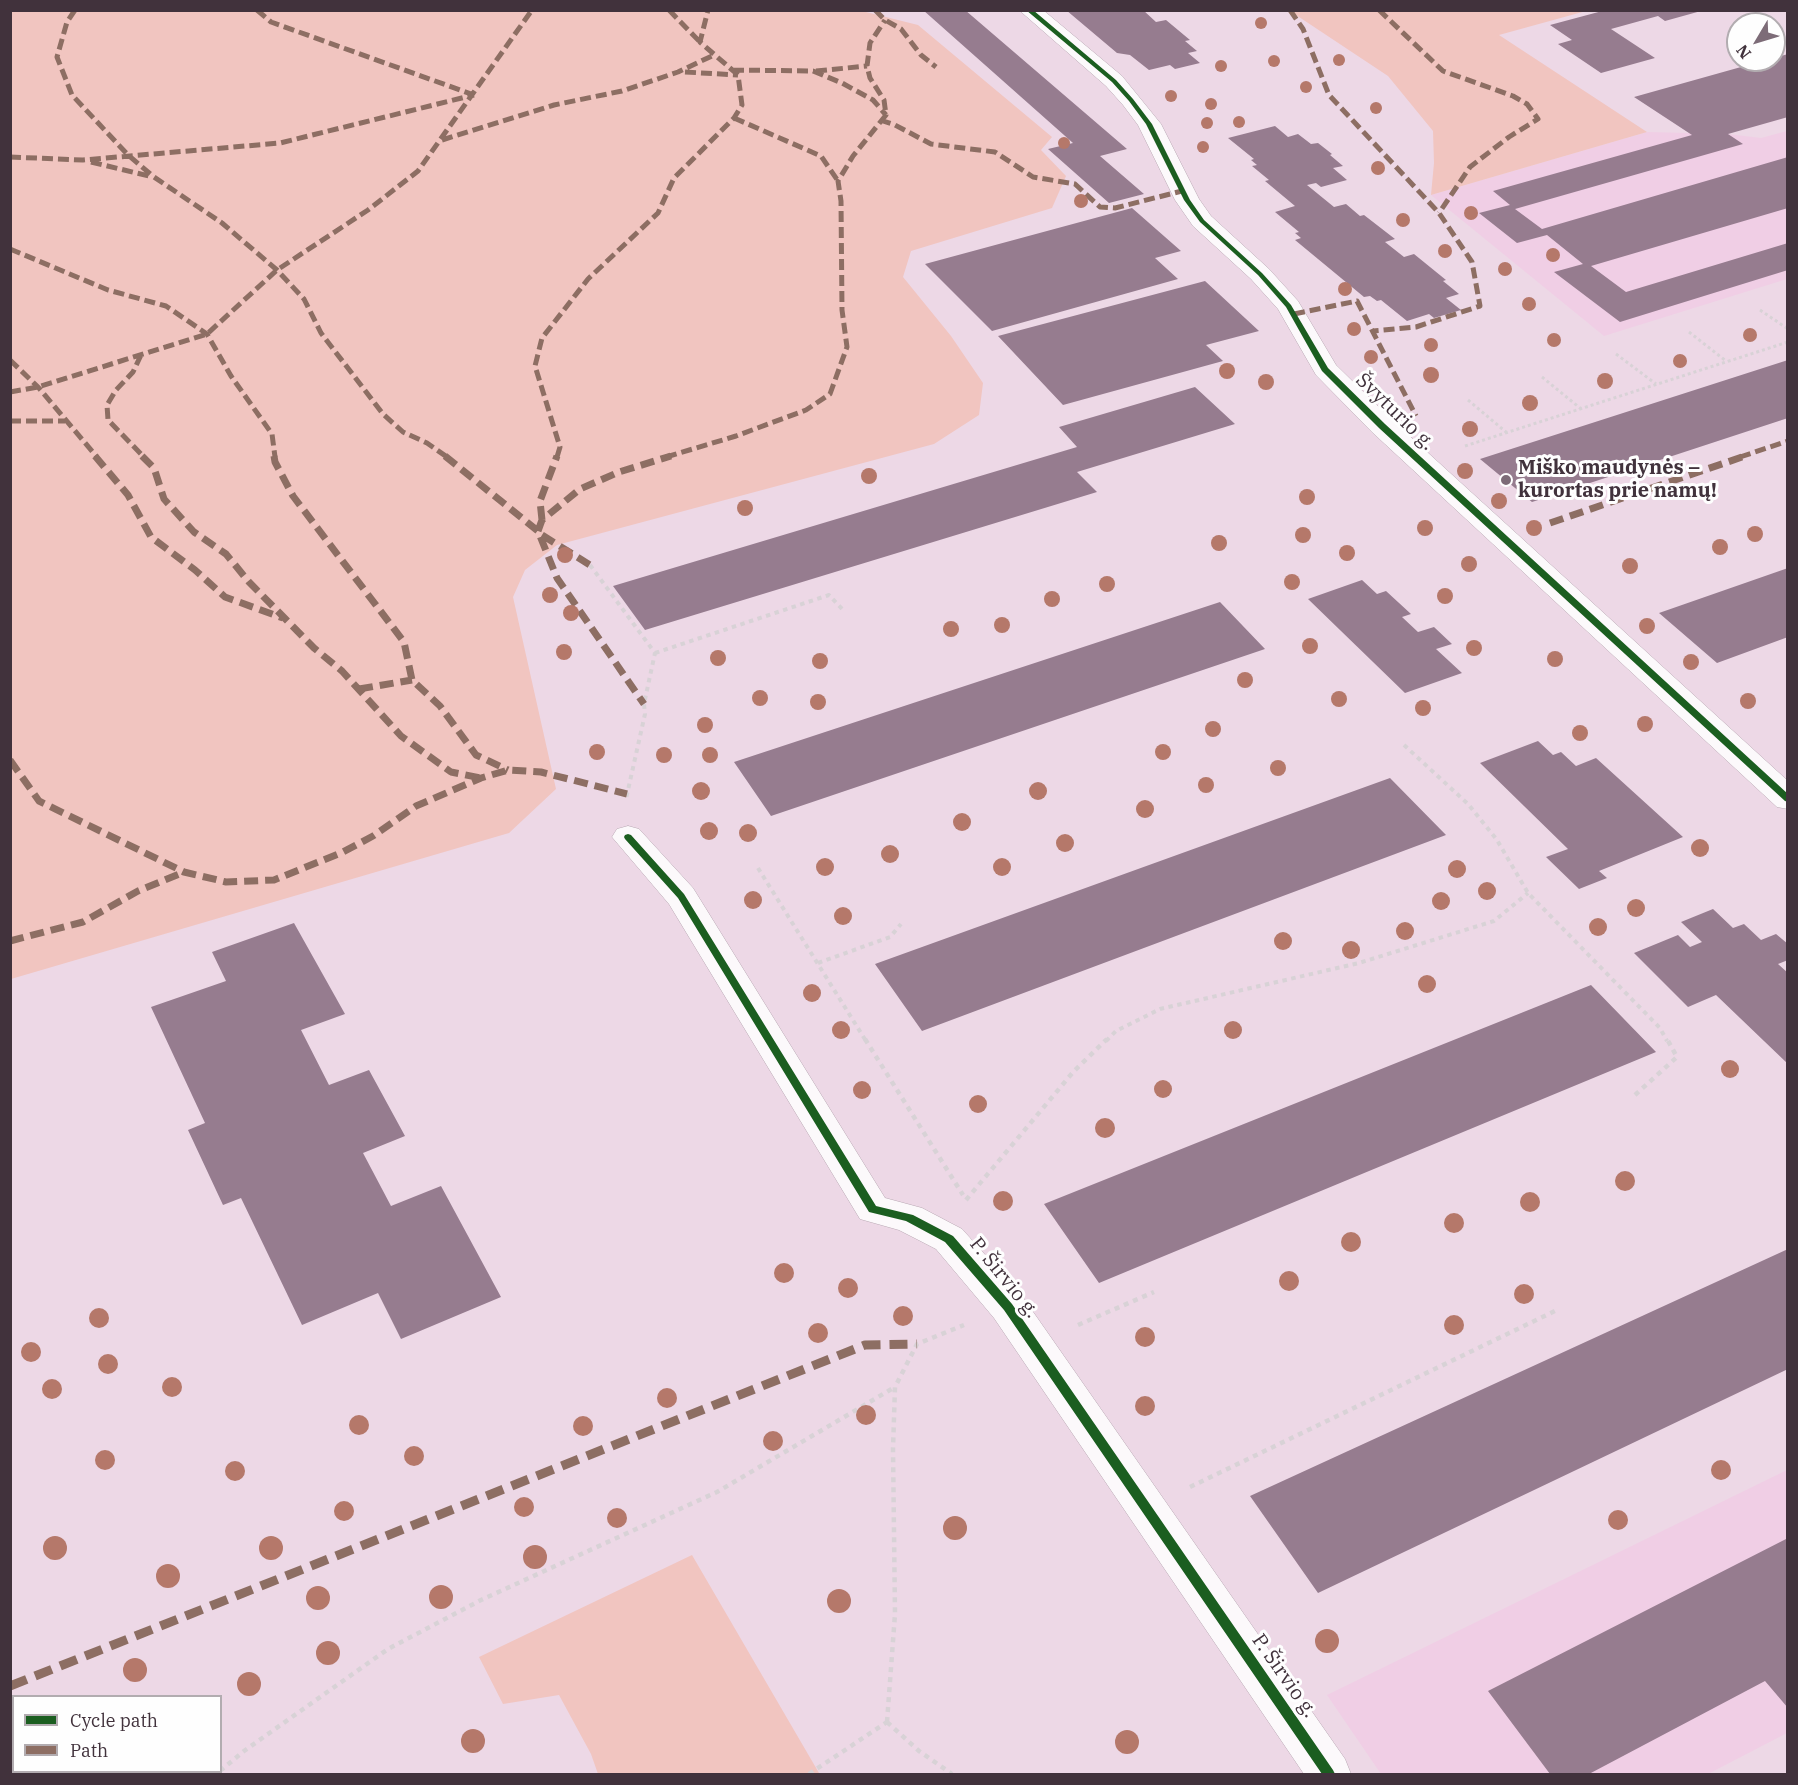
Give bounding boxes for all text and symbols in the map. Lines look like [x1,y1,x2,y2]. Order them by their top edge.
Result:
north arrow [1726,12,1786,72]
text: N [1732,41,1755,63]
street label: Švyturio g. [1350,368,1440,456]
place label: Miško maudynės – kurortas prie namų! [1518,456,1717,503]
marker: Miško maudynės – kurortas prie namų! [1499,473,1513,487]
street label: P. Širvio g. [964,1233,1044,1323]
street label: P. Širvio g. [1246,1629,1322,1723]
legend [12,1695,222,1773]
text: Cycle path [70,1709,158,1732]
text: Path [70,1739,108,1762]

